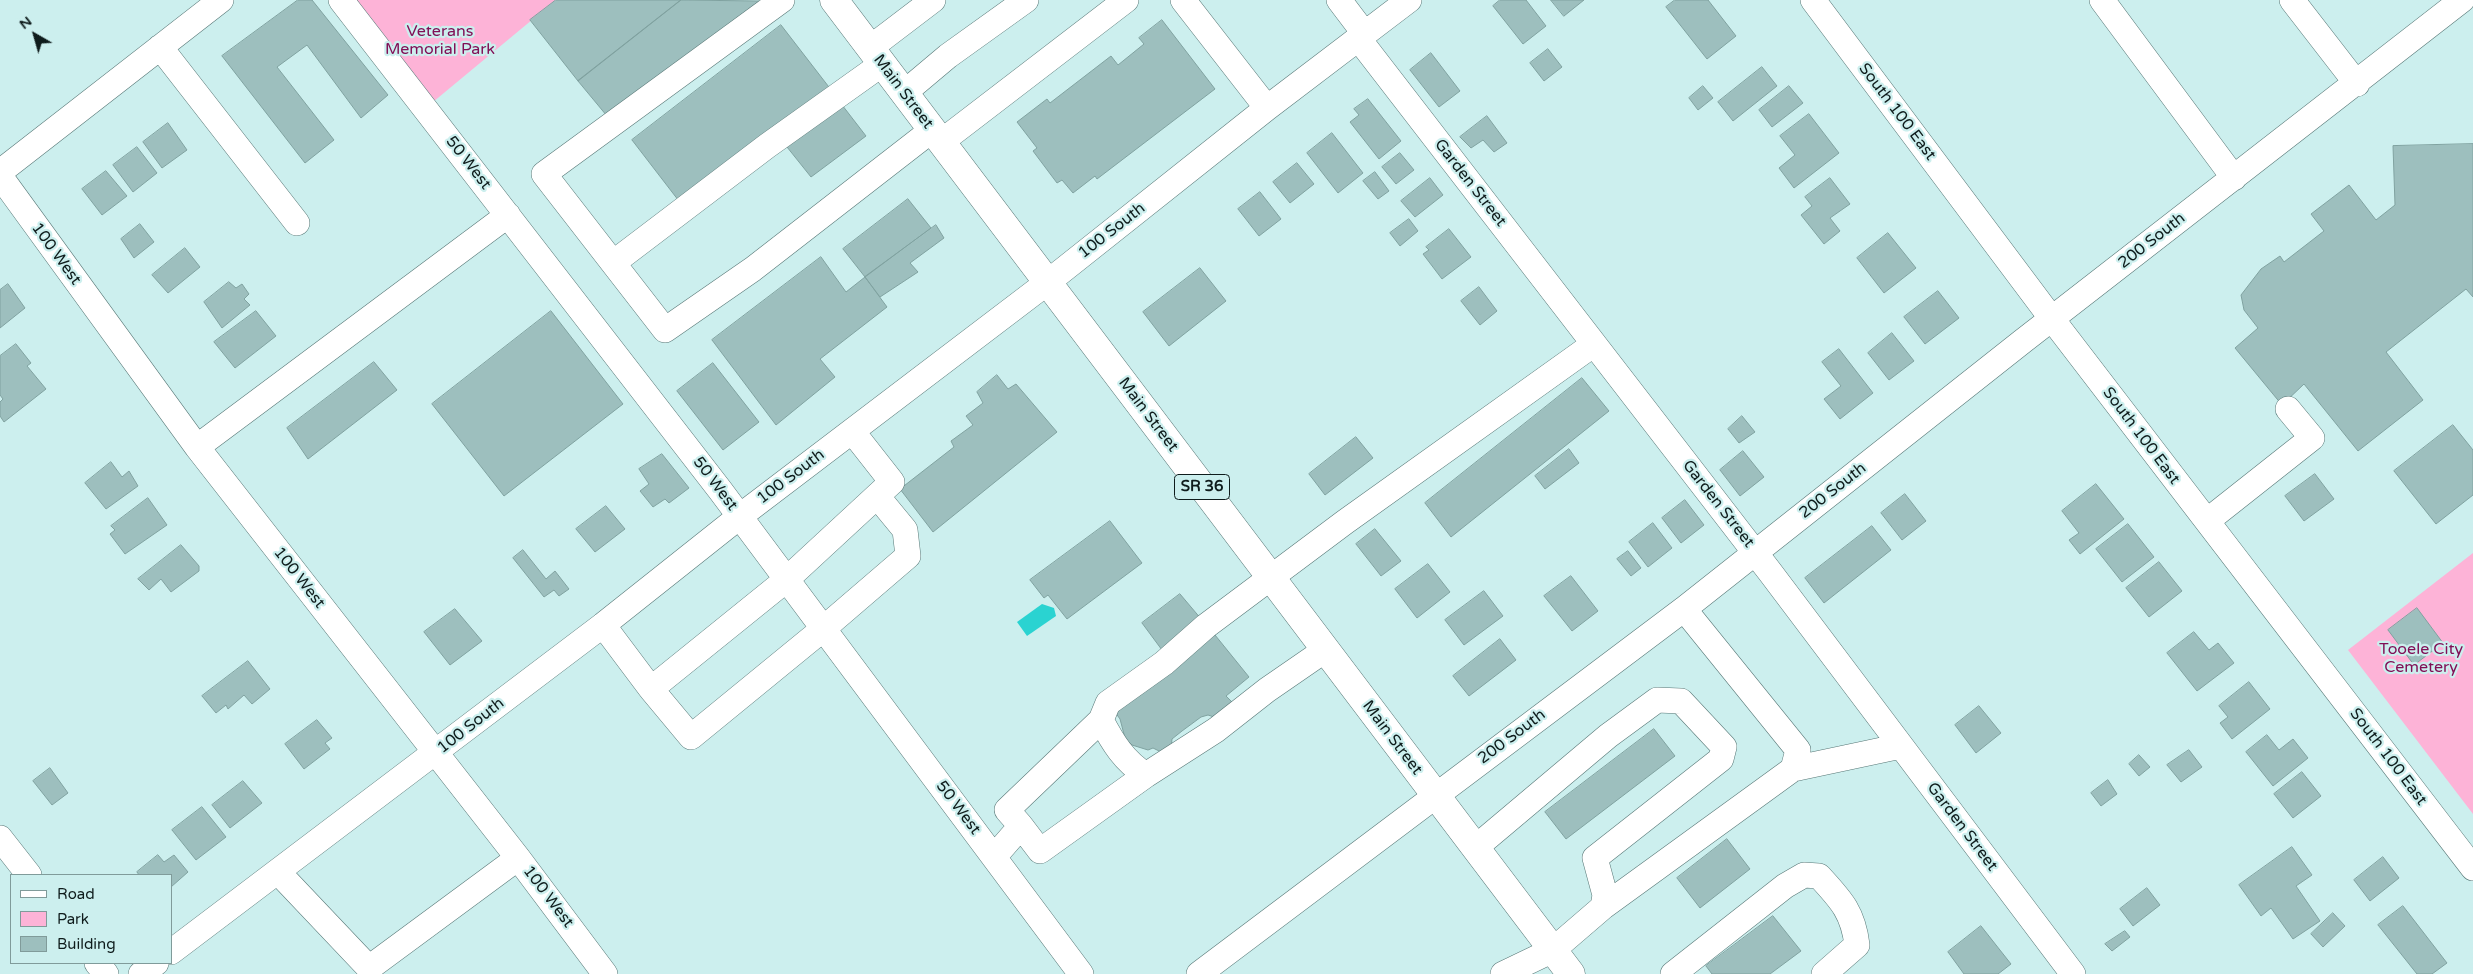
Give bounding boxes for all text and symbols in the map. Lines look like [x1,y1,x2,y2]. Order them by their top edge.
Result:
north arrow [10,10,60,60]
text: N [16,13,35,33]
park label: Veterans Memorial Park [385,22,495,60]
street label: Main Street [869,51,937,133]
street label: South 100 East [1854,60,1940,164]
street label: 50 West [441,132,495,194]
street label: Garden Street [1430,135,1510,231]
street label: 100 South [1075,199,1149,263]
street label: 200 South [2115,209,2189,273]
street label: 100 West [27,219,85,289]
street label: Main Street [1114,374,1182,456]
street label: South 100 East [2098,384,2184,488]
street label: 100 South [753,445,829,509]
street label: 50 West [689,453,741,515]
street label: Garden Street [1678,456,1758,552]
street label: 200 South [1796,459,1870,523]
road number: SR 36 [1174,474,1230,500]
street label: 100 West [269,544,329,612]
park label: Tooele City Cemetery [2379,640,2463,678]
street label: 100 South [434,694,508,758]
street label: Main Street [1358,697,1426,779]
street label: 200 South [1474,705,1550,769]
street label: South 100 East [2345,705,2431,809]
street label: 50 West [932,777,984,839]
street label: Garden Street [1923,779,2001,875]
street label: 100 West [519,862,577,932]
legend [10,874,172,964]
text: Road [57,885,95,903]
text: Park [57,910,89,928]
text: Building [57,935,116,953]

